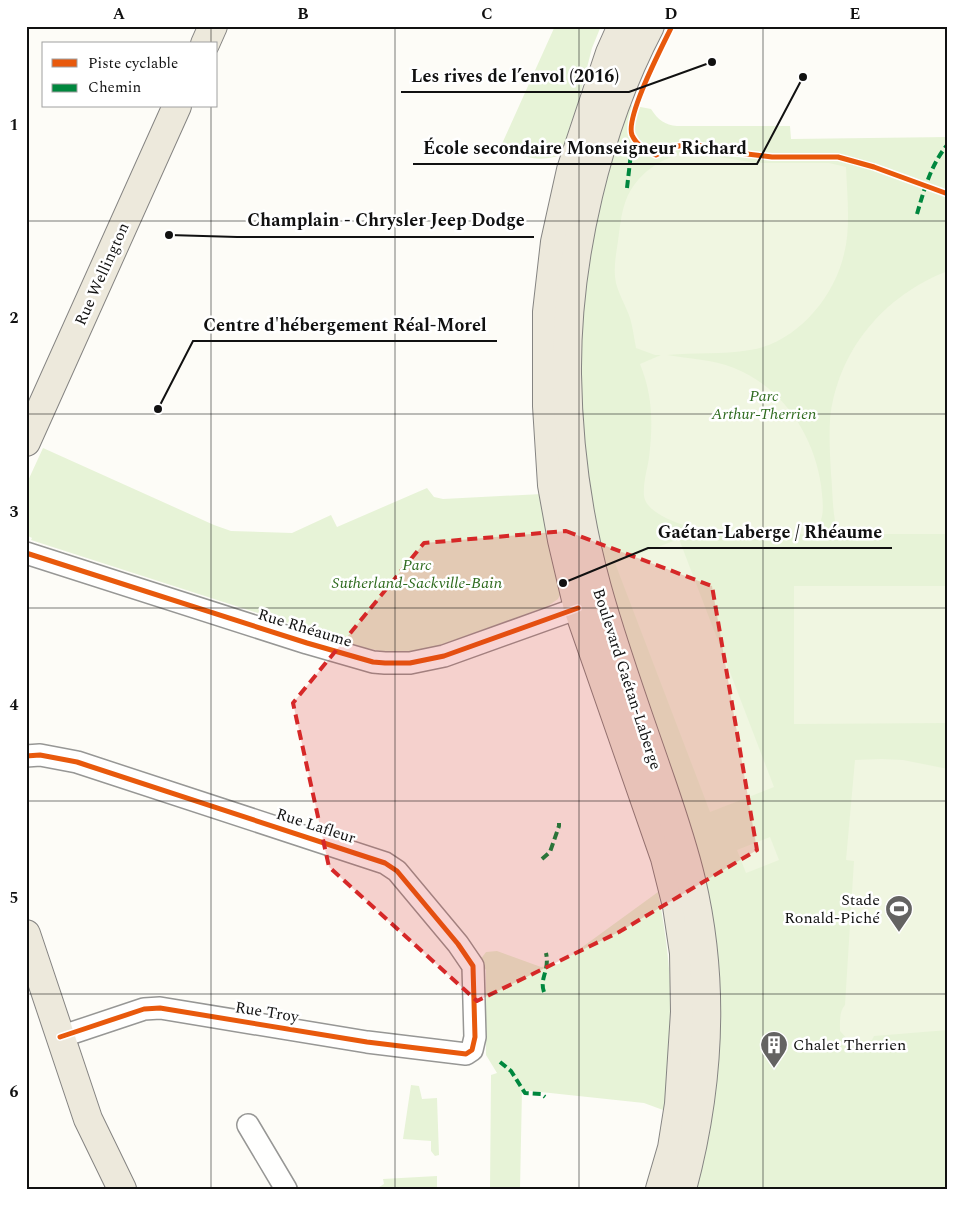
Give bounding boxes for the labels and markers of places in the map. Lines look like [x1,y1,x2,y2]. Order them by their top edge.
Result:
callout: Les rives de l’envol (2016) [401,59,629,92]
callout: École secondaire Monseigneur Richard [413,131,757,164]
callout: Champlain - Chrysler Jeep Dodge [237,204,534,237]
callout: Centre d'hébergement Réal-Morel [193,308,497,341]
callout: Gaétan-Laberge / Rhéaume [648,515,892,548]
place label: Stade Ronald-Piché [784,888,880,930]
sports icon: Stade Ronald-Piché [884,894,914,933]
building icon: Chalet Therrien [759,1030,789,1069]
place label: Chalet Therrien [793,1033,906,1057]

